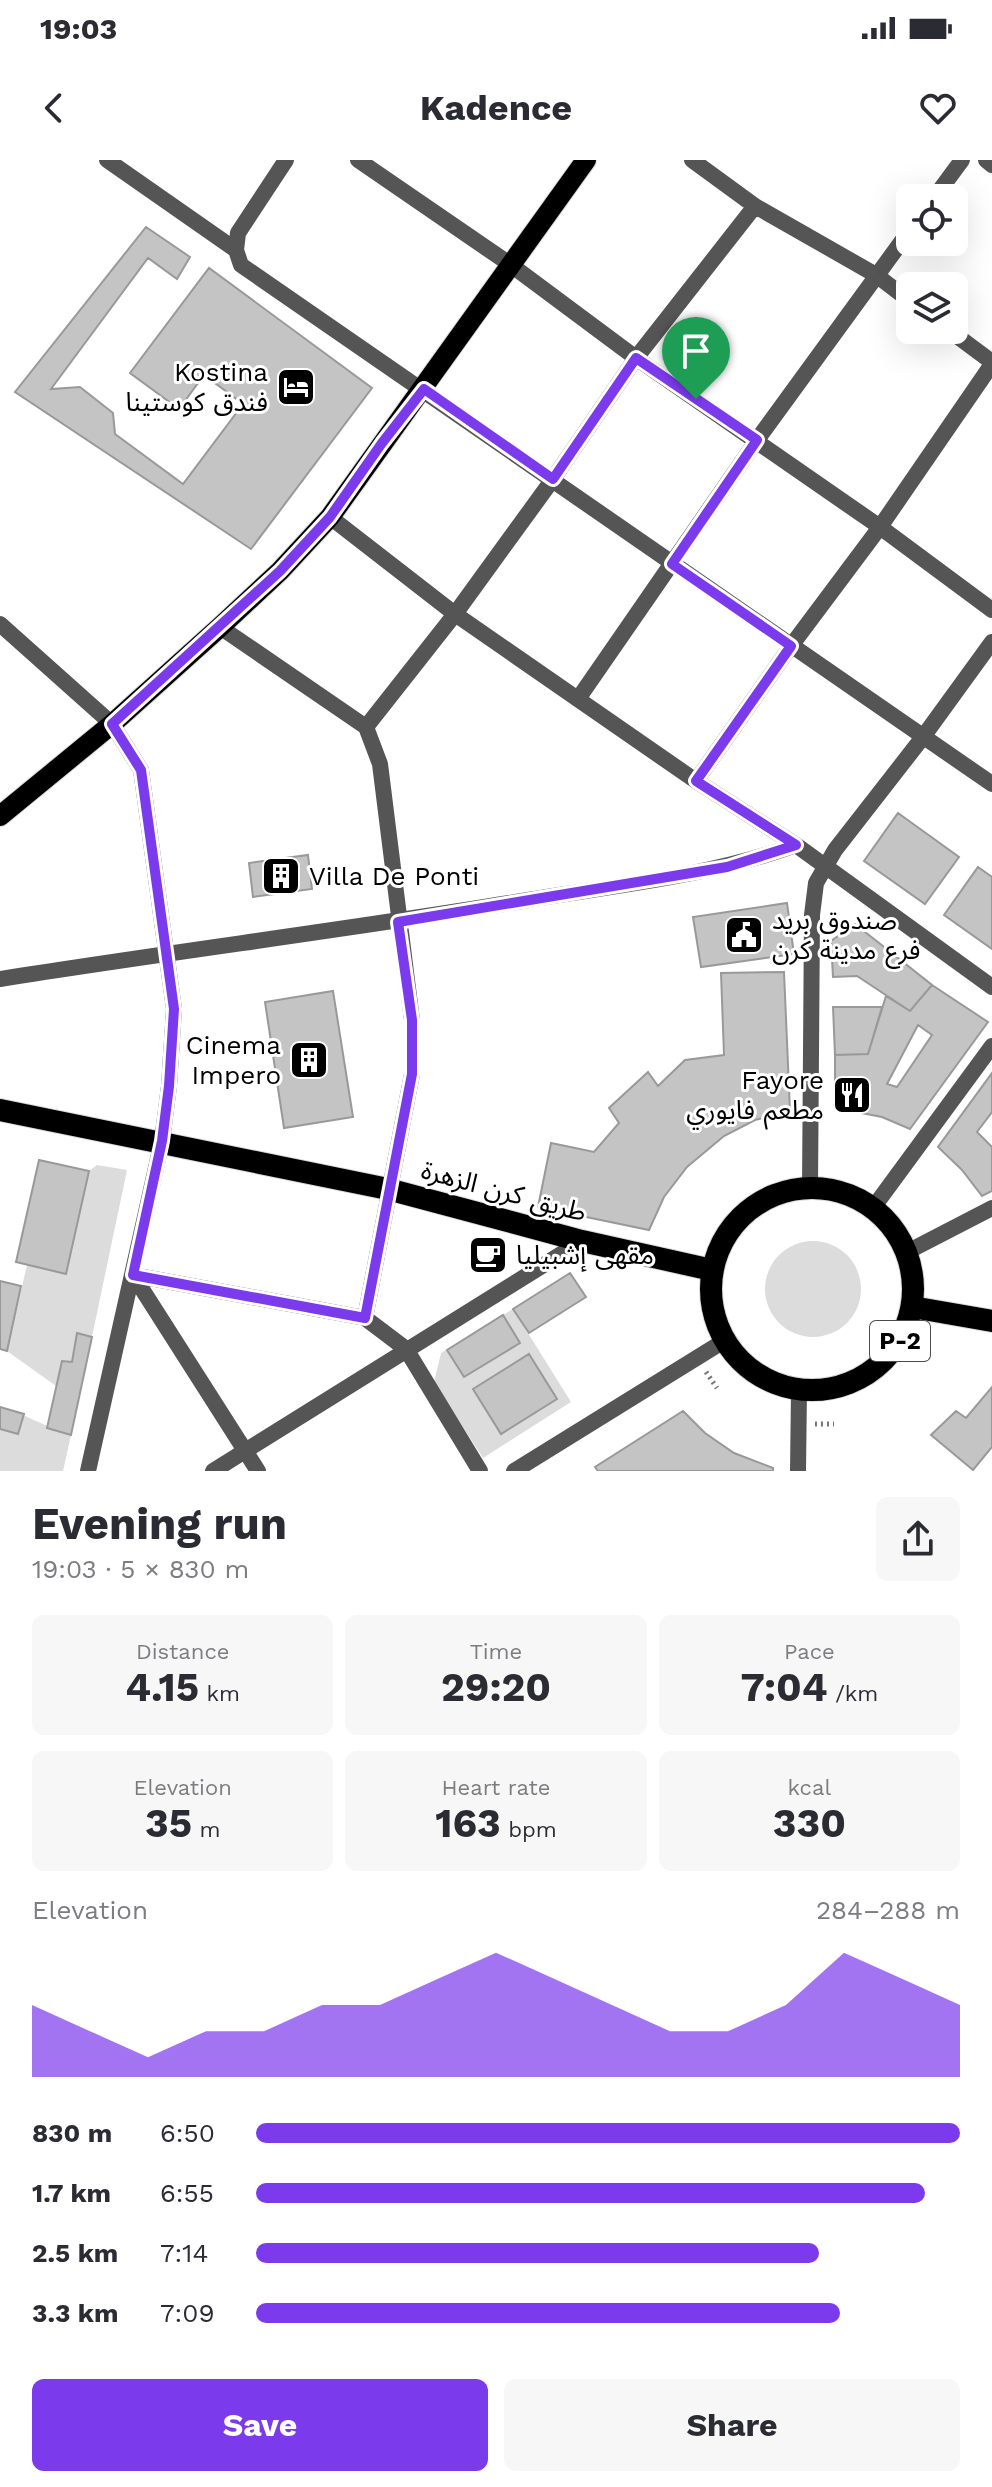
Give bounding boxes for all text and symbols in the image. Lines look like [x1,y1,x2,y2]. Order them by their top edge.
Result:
text: 19:03 [40,11,117,46]
icon: back [32,86,76,130]
icon: heart [916,86,960,130]
text: Kadence [420,87,572,129]
map controls [896,184,968,344]
button: locate [896,184,968,256]
button: layers [896,272,968,344]
pin [662,317,730,399]
icon: arrive [674,329,718,373]
place label: Kostina فندق كوستينا [125,357,268,417]
hotel icon: Kostina فندق كوستينا [275,366,317,408]
building icon: Villa De Ponti [260,855,302,897]
place label: Villa De Ponti [309,861,479,891]
place label: صندوق بريد فرع مدينة كرن [772,905,920,969]
public building icon: صندوق بريد فرع مدينة كرن [723,914,765,956]
place label: Cinema Impero [186,1030,281,1090]
building icon: Cinema Impero [288,1039,330,1081]
place label: Fayore مطعم فايوري [686,1065,824,1130]
restaurant icon: Fayore مطعم فايوري [831,1074,873,1116]
street label: طريق كرن الزهرة [418,1155,590,1228]
cafe icon: مقهى إشبيليا [467,1234,509,1276]
place label: مقهى إشبيليا [516,1240,654,1272]
road number: P-2 [870,1321,930,1361]
button: share [876,1497,960,1581]
text: Evening run [32,1498,287,1550]
text: 19:03 · 5 × 830 m [32,1554,249,1584]
text: Distance [136,1639,229,1664]
text: Time [470,1639,522,1664]
text: Pace [784,1639,835,1664]
text: 4.15 [125,1664,199,1711]
text: 29:20 [441,1664,551,1711]
text: 7:04 [740,1664,828,1711]
text: km [199,1681,240,1706]
text: /km [828,1681,878,1706]
text: Elevation [134,1775,232,1800]
text: Heart rate [442,1775,550,1800]
text: kcal [788,1775,831,1800]
text: 35 [145,1800,192,1847]
text: 163 [435,1800,501,1847]
text: 330 [773,1800,846,1847]
text: m [192,1817,220,1842]
text: bpm [501,1817,557,1842]
text: Elevation [32,1895,148,1925]
text: 284–288 m [816,1895,960,1925]
text: 830 m [32,2118,112,2148]
text: 6:50 [160,2118,215,2148]
text: 1.7 km [32,2178,111,2208]
text: 6:55 [160,2178,214,2208]
text: 2.5 km [32,2238,118,2268]
text: 7:14 [160,2238,208,2268]
text: 3.3 km [32,2298,118,2328]
text: 7:09 [160,2298,215,2328]
button: Save [32,2379,488,2471]
button: Share [504,2379,960,2471]

